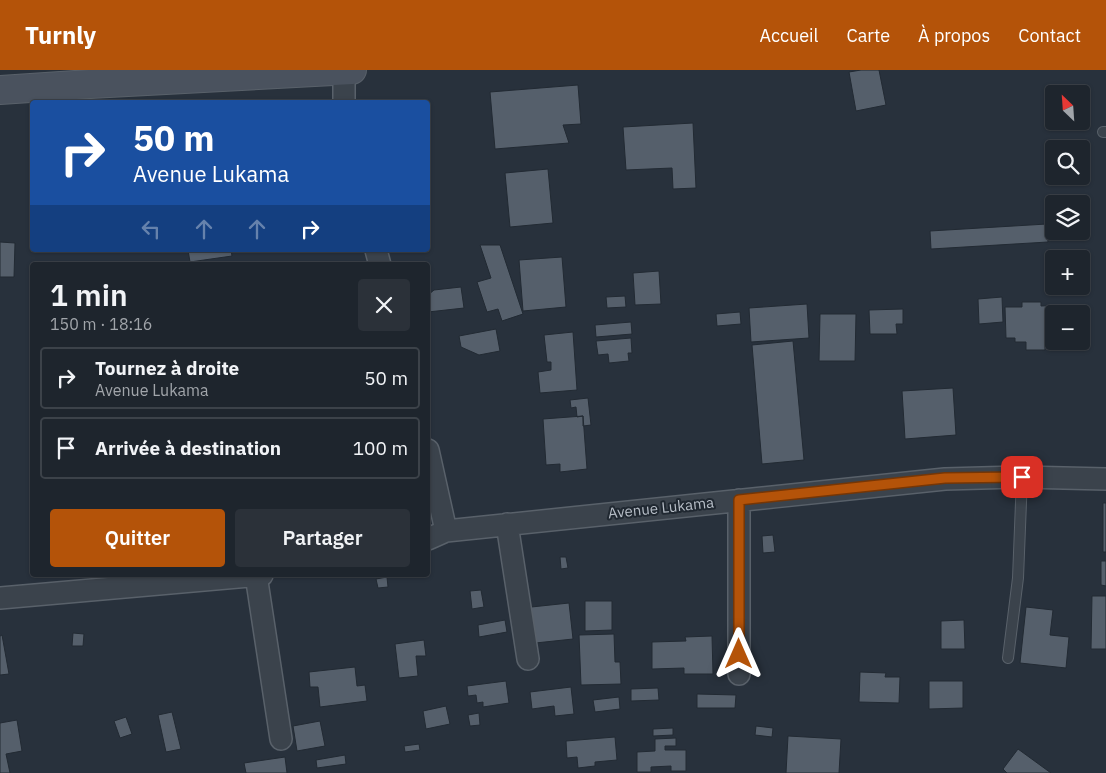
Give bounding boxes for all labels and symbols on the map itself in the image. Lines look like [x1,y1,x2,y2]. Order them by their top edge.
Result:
north arrow [1045,85,1090,130]
pin [1001,456,1043,498]
street label: Avenue Lukama [607,492,715,523]
position arrow [712,627,764,679]

